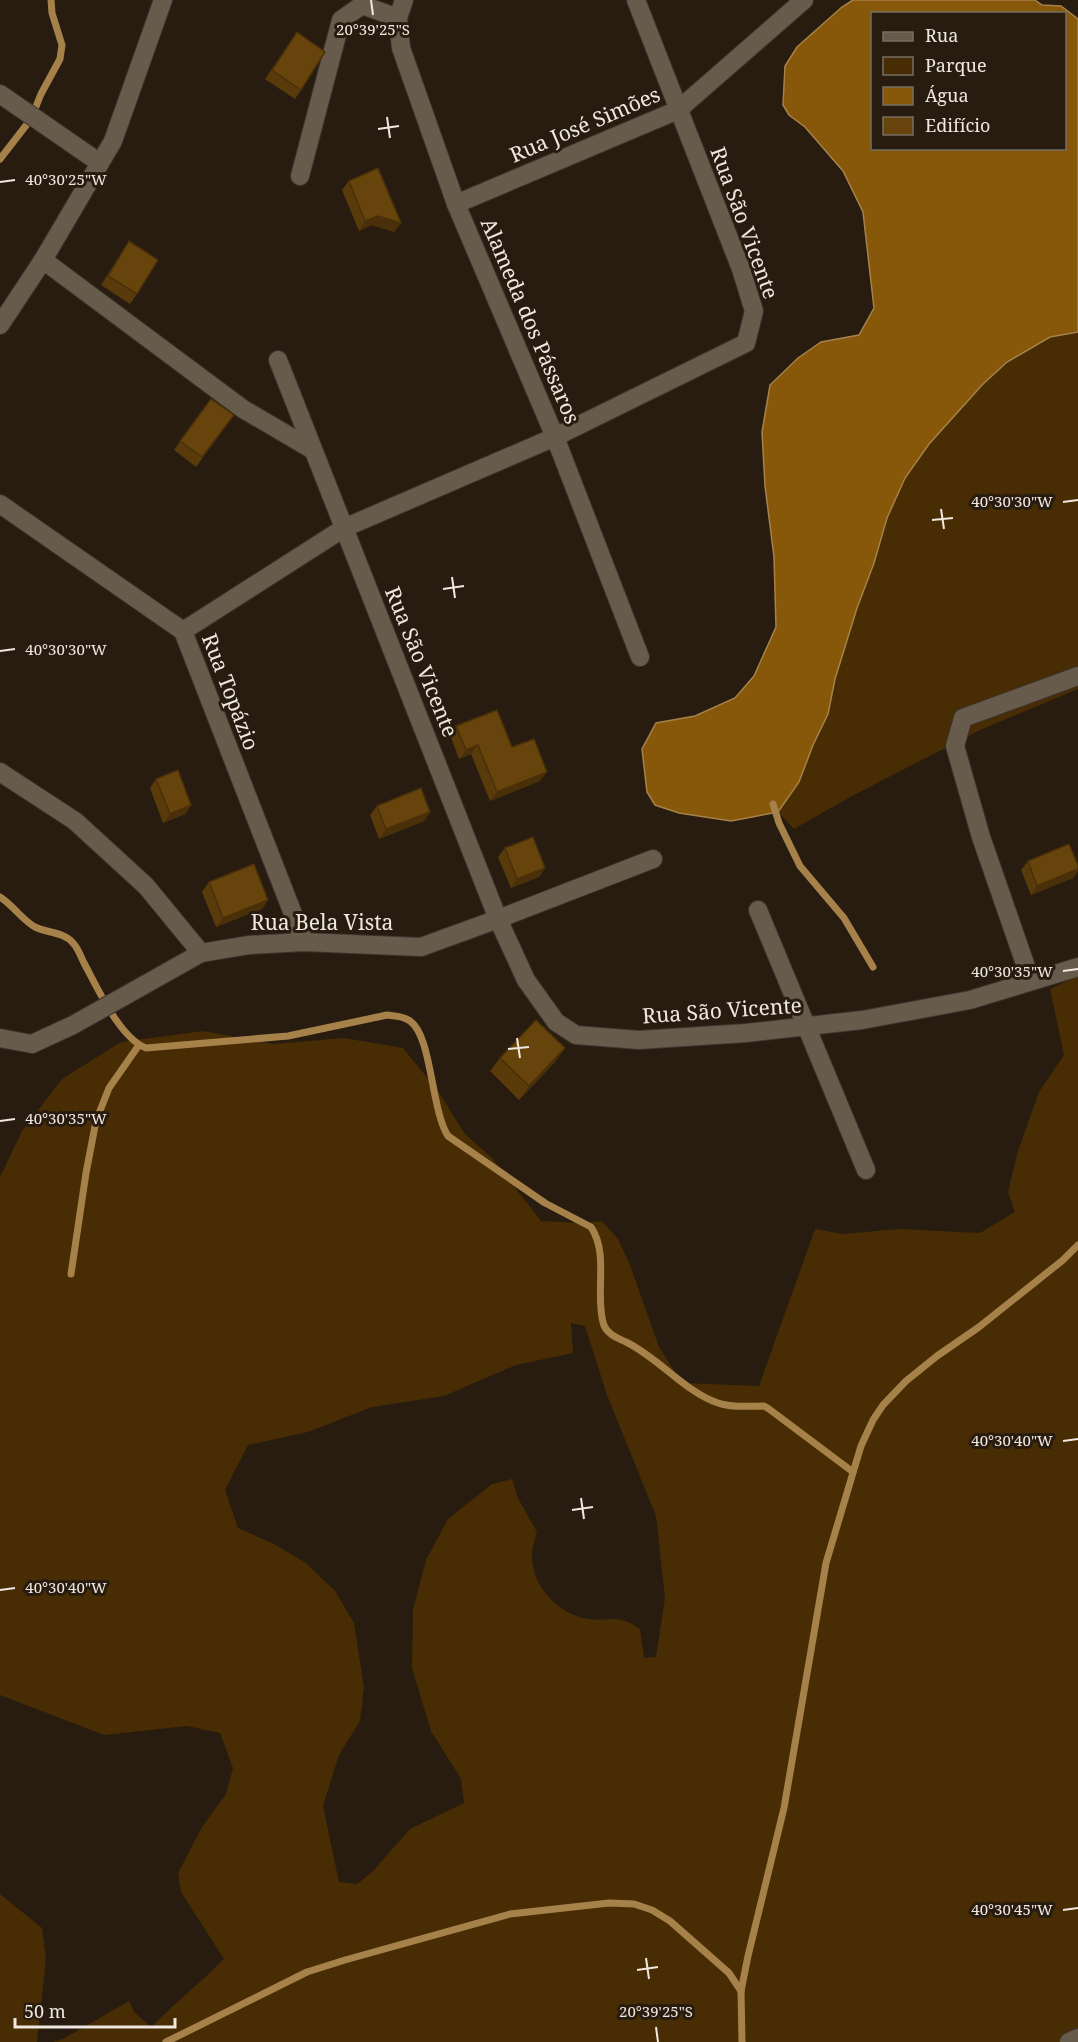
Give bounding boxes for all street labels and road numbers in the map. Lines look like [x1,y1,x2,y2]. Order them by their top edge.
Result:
street label: Rua José Simões [505,80,664,168]
street label: Rua São Vicente [704,143,785,303]
street label: Alameda dos Pássaros [475,213,587,428]
street label: Rua São Vicente [379,582,465,741]
street label: Rua Topázio [196,629,266,754]
street label: Rua Bela Vista [251,908,393,936]
street label: Rua São Vicente [641,990,803,1030]

